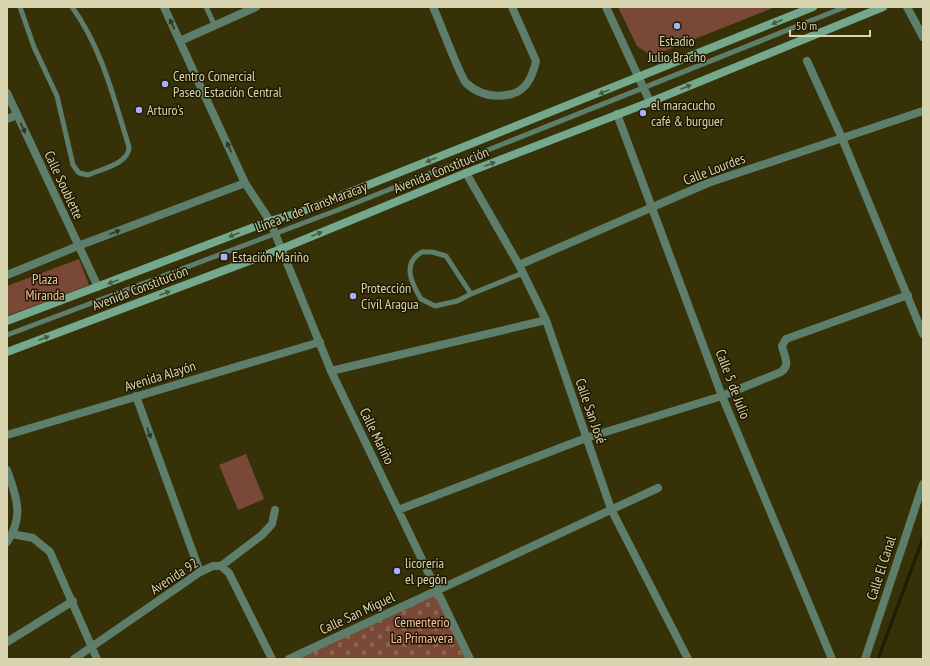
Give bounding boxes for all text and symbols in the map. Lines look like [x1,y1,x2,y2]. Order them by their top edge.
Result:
scale bar [790,12,870,38]
one-way arrow [169,18,175,30]
text: 50 m [796,18,817,33]
one-way arrow [770,19,782,25]
marker: Estadio Julio Bracho [672,21,682,31]
place label: Estadio Julio Bracho [647,32,706,66]
place label: Centro Comercial Paseo Estación Central [173,67,283,101]
marker: Centro Comercial Paseo Estación Central [160,79,170,89]
one-way arrow [681,84,693,90]
one-way arrow [597,89,609,95]
place label: el maracucho café & burguer [651,96,724,130]
place label: Arturo's [147,101,184,119]
marker: Arturo's [134,105,144,115]
marker: el maracucho café & burguer [638,108,648,118]
one-way arrow [20,123,26,134]
one-way arrow [226,142,232,153]
street label: Avenida Constitución [391,143,491,197]
street label: Calle Soublette [40,148,88,222]
street label: Calle Lourdes [681,149,748,189]
one-way arrow [424,158,436,164]
one-way arrow [484,161,495,167]
street label: Línea 1 de TransMaracay [253,177,370,237]
one-way arrow [109,229,121,235]
one-way arrow [312,231,324,237]
one-way arrow [227,233,239,239]
place label: Estación Mariño [232,248,309,266]
marker: Estación Mariño [219,252,229,262]
street label: Avenida Constitución [90,261,190,315]
park label: Plaza Miranda [25,270,65,304]
one-way arrow [107,279,118,285]
place label: Protección Civil Aragua [361,279,419,313]
one-way arrow [160,289,172,295]
marker: Protección Civil Aragua [348,291,358,301]
one-way arrow [38,335,50,341]
street label: Calle 5 de Julio [712,347,754,421]
street label: Avenida Alayón [122,357,198,395]
street label: Calle San José [571,376,611,446]
street label: Calle Mariño [356,405,398,467]
one-way arrow [146,427,152,439]
street label: Calle El Canal [862,533,900,602]
street label: Avenida 92 [147,554,201,598]
place label: licoreria el pegón [405,554,447,588]
marker: licoreria el pegón [392,566,402,576]
street label: Calle San Miguel [317,587,398,638]
park label: Cementerio La Primavera [391,613,453,647]

